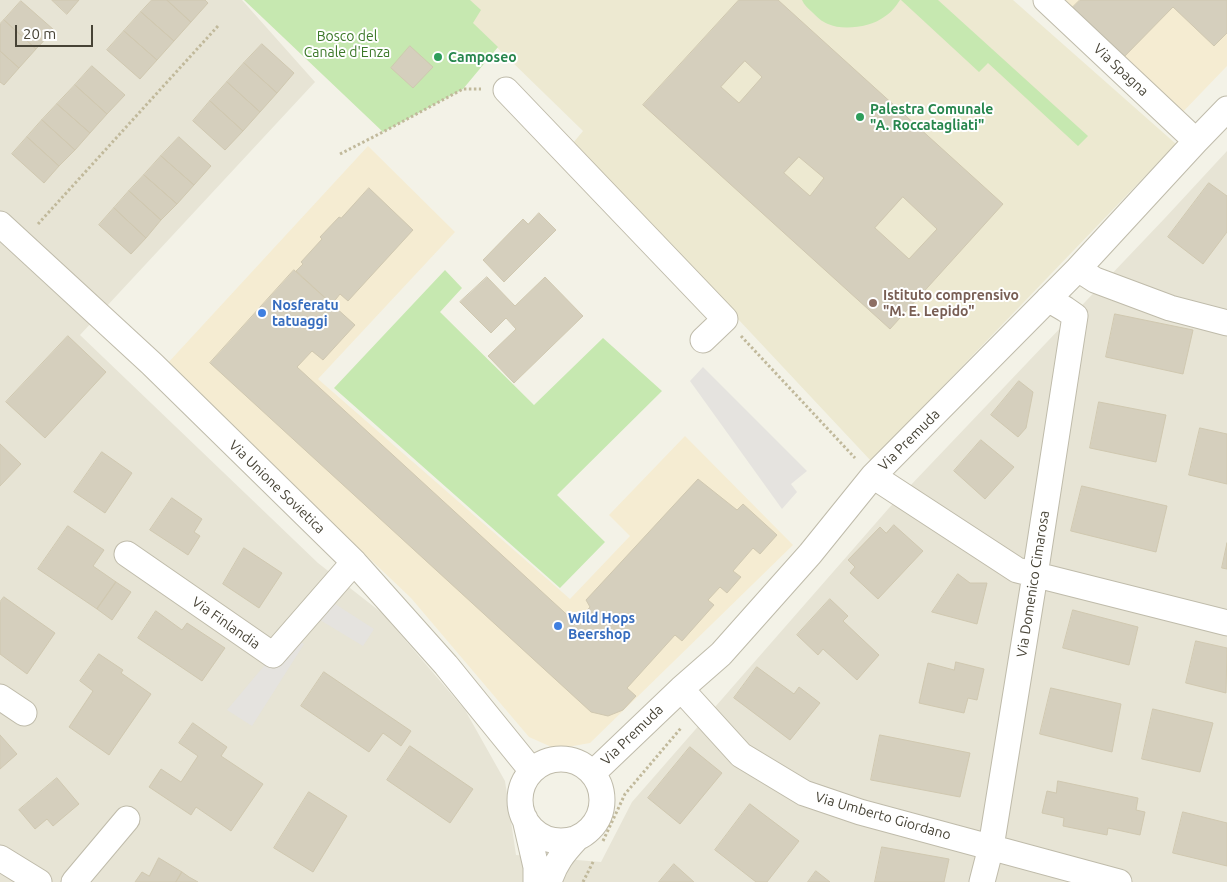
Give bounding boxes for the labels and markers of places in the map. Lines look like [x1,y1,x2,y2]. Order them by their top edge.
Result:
place label: Camposeo [448,49,517,65]
marker: Camposeo [432,51,444,63]
place label: Palestra Comunale "A. Roccatagliati" [870,101,993,134]
marker: Palestra Comunale "A. Roccatagliati" [854,111,866,123]
place label: Istituto comprensivo "M. E. Lepido" [883,287,1019,320]
place label: Nosferatu tatuaggi [272,297,339,330]
marker: Istituto comprensivo "M. E. Lepido" [867,297,879,309]
marker: Nosferatu tatuaggi [256,307,268,319]
place label: Wild Hops Beershop [568,610,635,642]
marker: Wild Hops Beershop [552,620,564,632]

